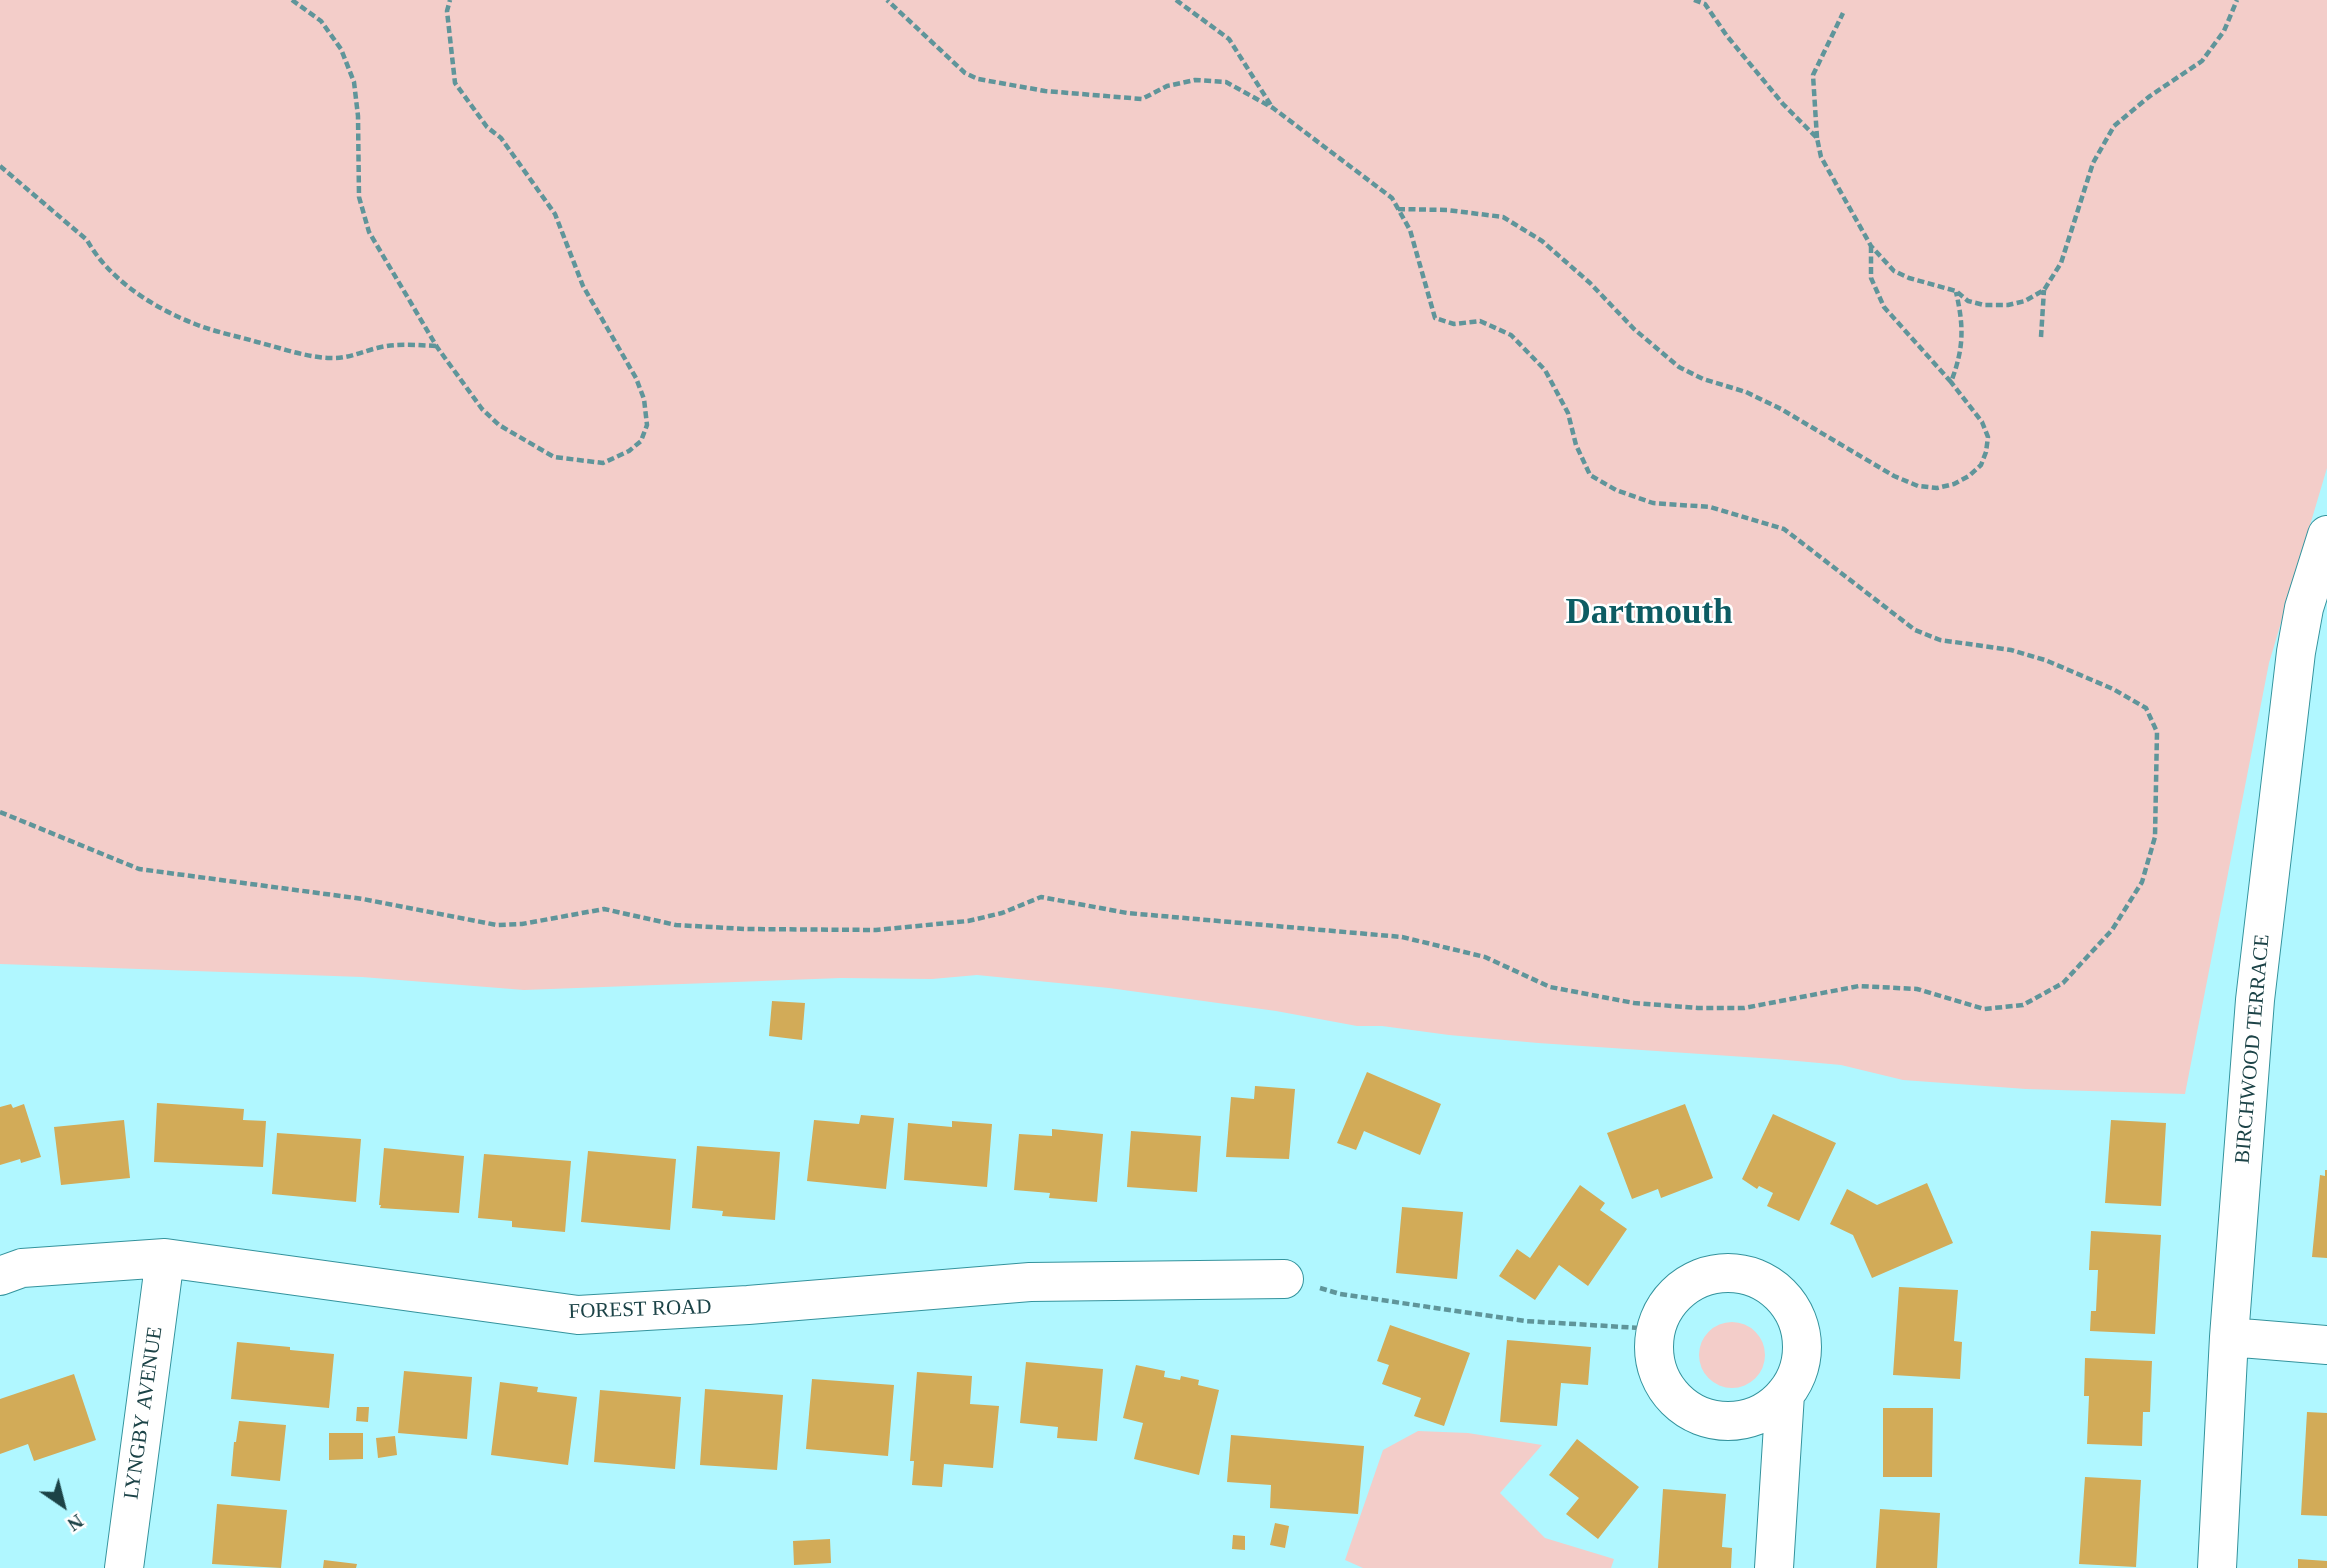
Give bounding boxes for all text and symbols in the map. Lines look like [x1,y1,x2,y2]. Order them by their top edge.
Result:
district label: Dartmouth [1565,593,1733,635]
street label: BIRCHWOOD TERRACE [2230,933,2276,1165]
street label: FOREST ROAD [568,1295,712,1325]
street label: LYNGBY AVENUE [119,1325,169,1501]
north arrow [28,1470,98,1540]
text: N [64,1510,87,1535]

